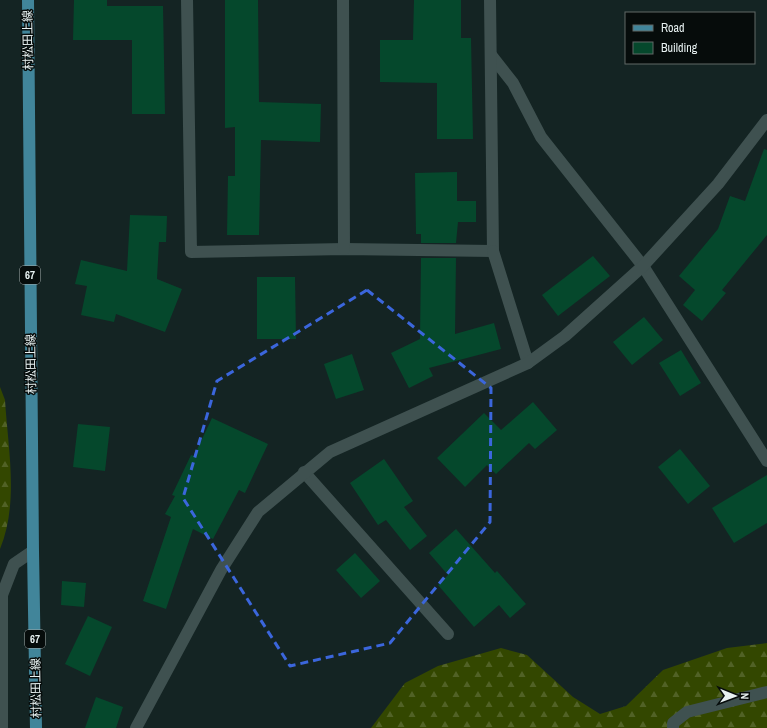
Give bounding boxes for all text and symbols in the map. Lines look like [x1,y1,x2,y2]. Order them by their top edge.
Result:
street label: 村松田上線 [19,10,37,70]
legend [625,12,755,64]
text: Road [661,20,685,36]
text: Building [661,40,698,56]
road number: 67 [20,266,40,284]
street label: 村松田上線 [22,334,40,394]
road number: 67 [25,630,45,648]
street label: 村松田上線 [27,658,45,718]
north arrow [715,676,755,716]
text: N [738,693,752,700]

